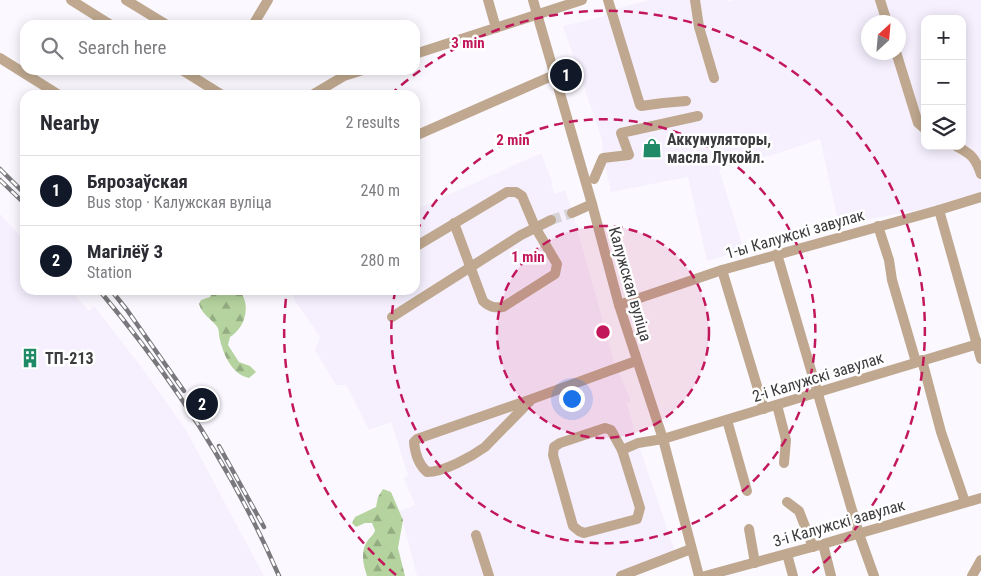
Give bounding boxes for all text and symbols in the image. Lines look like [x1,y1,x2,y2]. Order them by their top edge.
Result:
north arrow [861,15,906,60]
map controls [921,15,966,150]
button: + [921,15,966,60]
search box [20,20,420,75]
icon: search [38,34,66,62]
text: 3 min [451,34,485,52]
text: Search here [78,36,166,59]
pin: 1 [550,56,582,94]
button: − [921,60,966,105]
button: layers [921,105,966,150]
text: Nearby [40,111,99,135]
text: 2 results [345,113,400,132]
place label: Аккумуляторы, масла Лукойл. [667,130,771,167]
text: 2 min [496,131,530,149]
shop icon: Аккумуляторы, масла Лукойл. [641,137,663,159]
text: Бярозаўская [87,170,188,193]
text: 1 [52,181,60,200]
text: 240 m [361,181,400,200]
text: Bus stop · Калужская вуліца [87,193,272,212]
street label: 1-ы Калужскі завулак [723,205,867,263]
street label: Калужская вуліца [605,225,655,343]
text: Магілёў 3 [87,240,163,263]
text: 1 min [511,248,545,266]
text: 2 [52,251,60,270]
text: 280 m [361,251,400,270]
text: Station [87,263,132,282]
centre of rings [594,323,612,341]
building icon: ТП-213 [19,347,41,369]
street label: 2-і Калужскі завулак [750,348,886,406]
place label: ТП-213 [45,349,94,368]
pin: 2 [186,385,218,423]
your location [559,386,585,412]
street label: 3-і Калужскі завулак [771,495,907,551]

